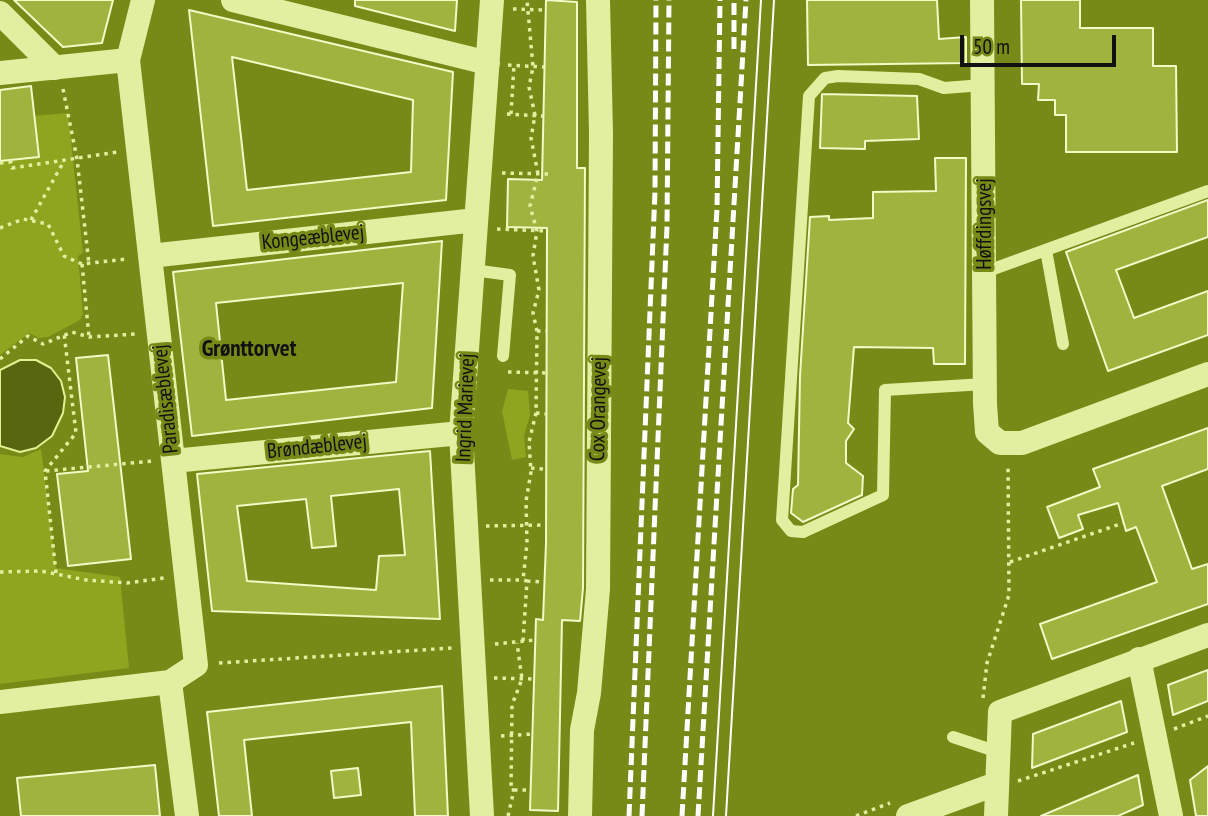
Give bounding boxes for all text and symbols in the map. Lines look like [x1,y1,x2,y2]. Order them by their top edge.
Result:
scale bar [963,21,1119,65]
text: 50 m [973,33,1010,60]
street label: Høffdingsvej [972,178,998,270]
street label: Kongeæblevej [261,220,365,256]
district label: Grønttorvet [202,335,296,363]
street label: Paradisæblevej [148,343,184,455]
street label: Ingrid Marievej [452,353,480,463]
street label: Cox Orangevej [585,357,613,461]
street label: Brøndæblevej [266,429,368,465]

